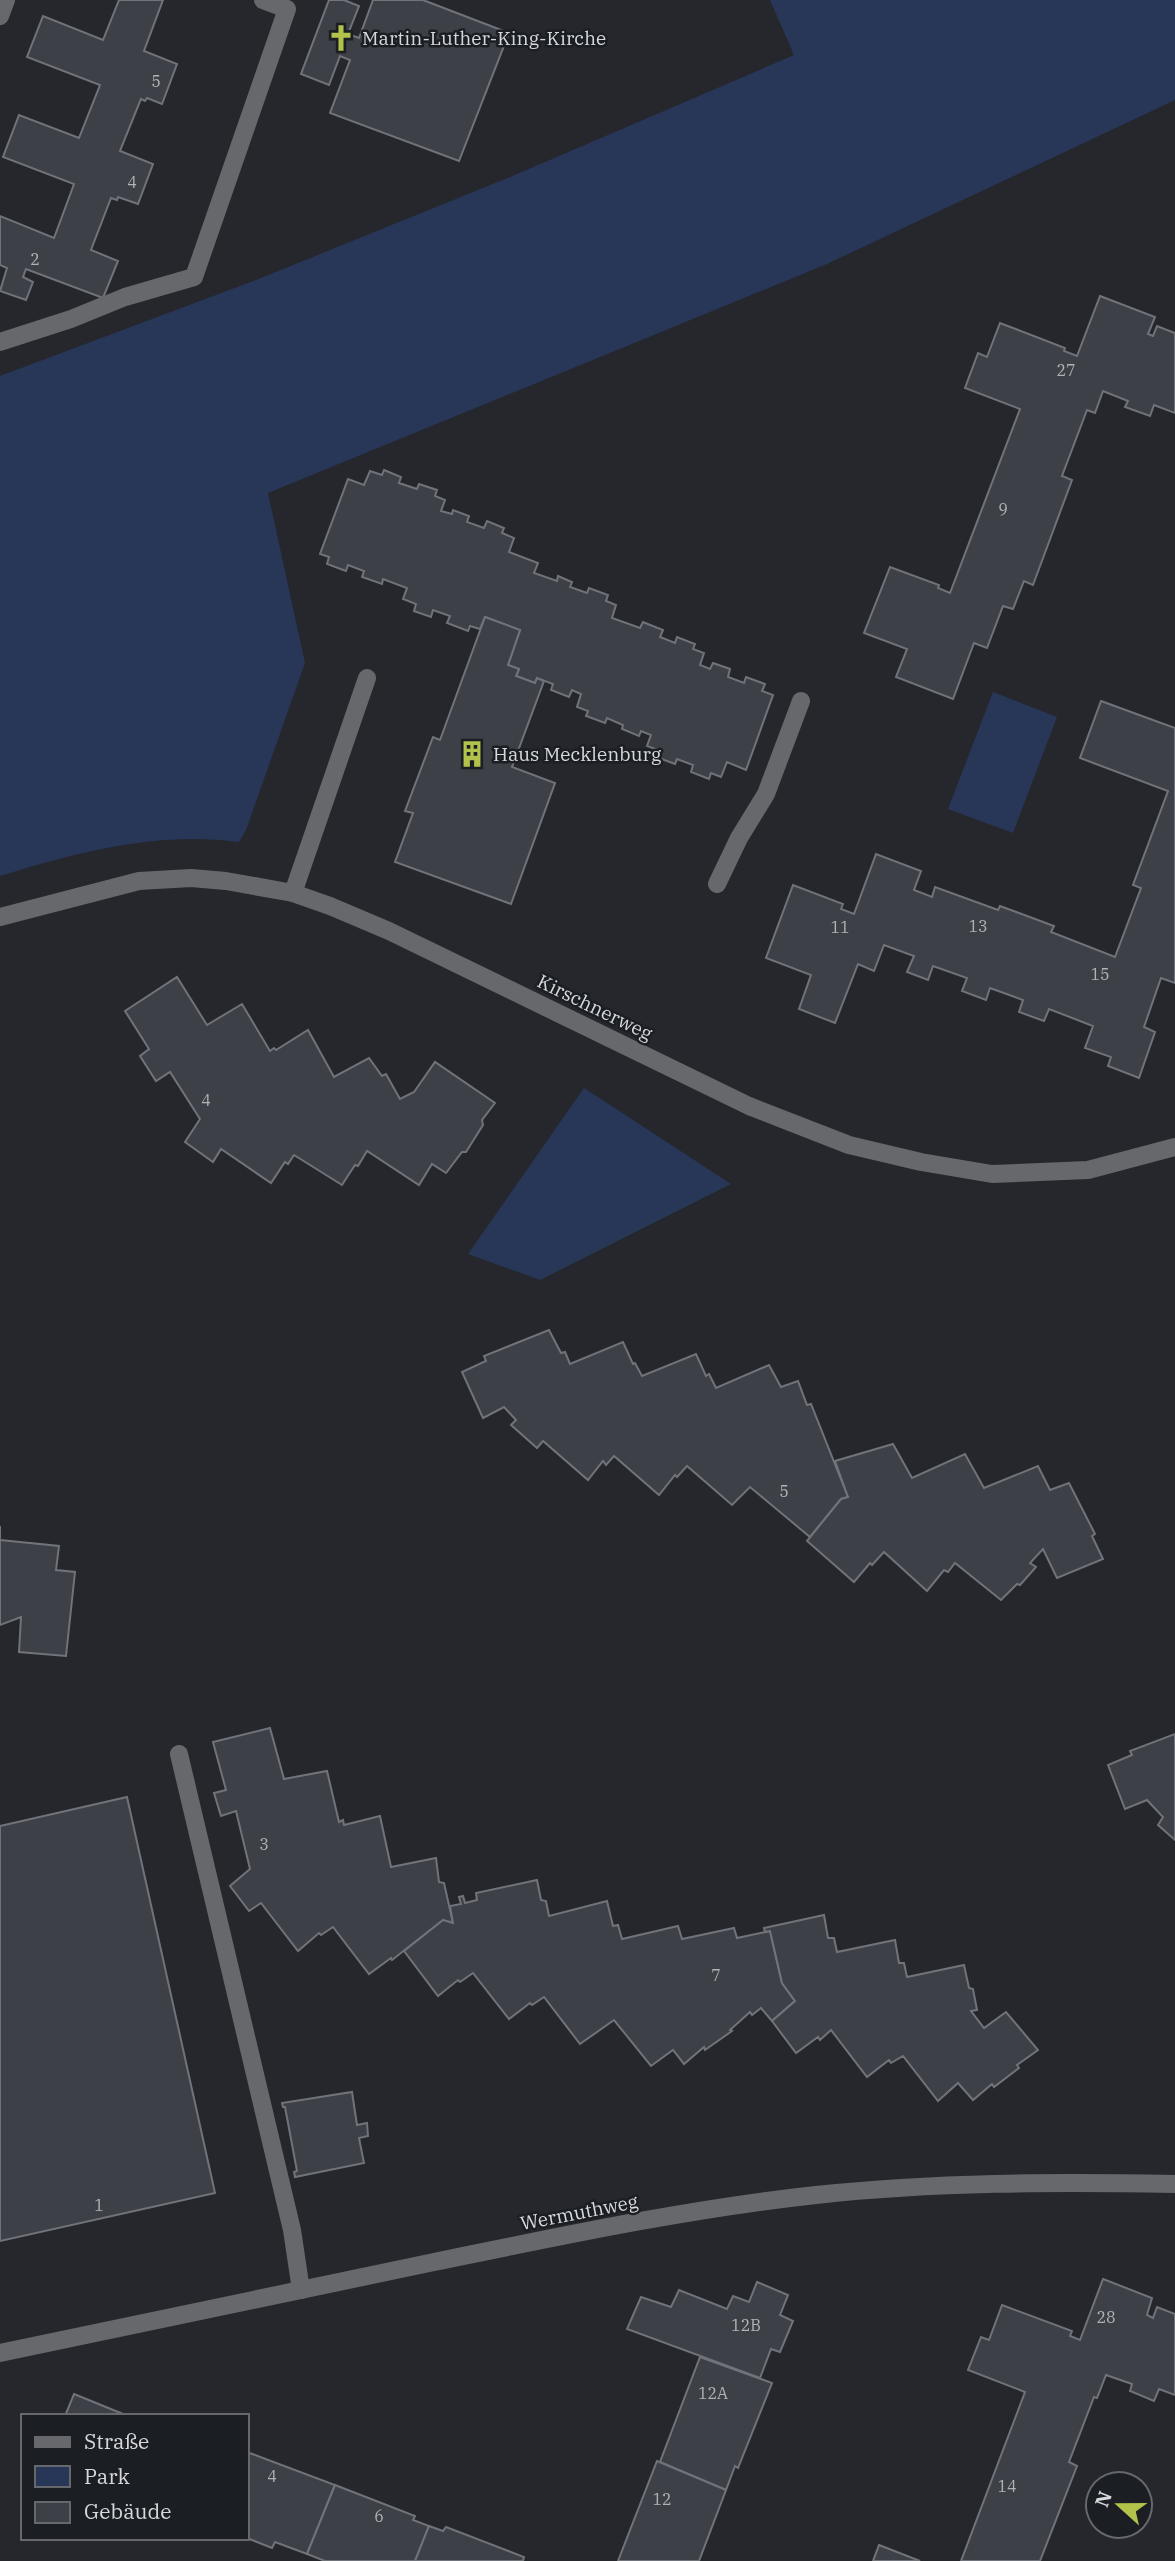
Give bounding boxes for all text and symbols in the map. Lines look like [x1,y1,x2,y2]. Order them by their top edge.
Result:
church icon: Martin-Luther-King-Kirche [326,23,356,53]
place label: Martin-Luther-King-Kirche [362,26,606,50]
house number: 5 [151,71,161,91]
house number: 4 [127,172,137,192]
house number: 2 [30,249,40,269]
house number: 27 [1056,360,1076,380]
house number: 9 [998,499,1008,519]
building icon: Haus Mecklenburg [457,739,487,769]
place label: Haus Mecklenburg [493,742,662,766]
house number: 13 [968,916,988,936]
house number: 11 [830,917,850,937]
house number: 15 [1090,964,1110,984]
street label: Kirschnerweg [533,969,657,1046]
house number: 4 [201,1090,211,1110]
house number: 5 [779,1481,789,1501]
house number: 3 [259,1834,269,1854]
house number: 7 [711,1965,721,1985]
street label: Wermuthweg [518,2189,641,2235]
house number: 1 [94,2195,104,2215]
house number: 28 [1096,2307,1116,2327]
house number: 12B [731,2315,761,2335]
house number: 12A [698,2383,728,2403]
legend [21,2414,248,2540]
text: Straße [84,2427,149,2455]
text: Park [84,2462,131,2490]
house number: 4 [267,2466,277,2486]
north arrow [1084,2470,1154,2540]
house number: 14 [997,2476,1017,2496]
text: N [1089,2488,1117,2510]
house number: 12 [652,2489,672,2509]
text: Gebäude [84,2497,172,2525]
house number: 6 [374,2506,384,2526]

